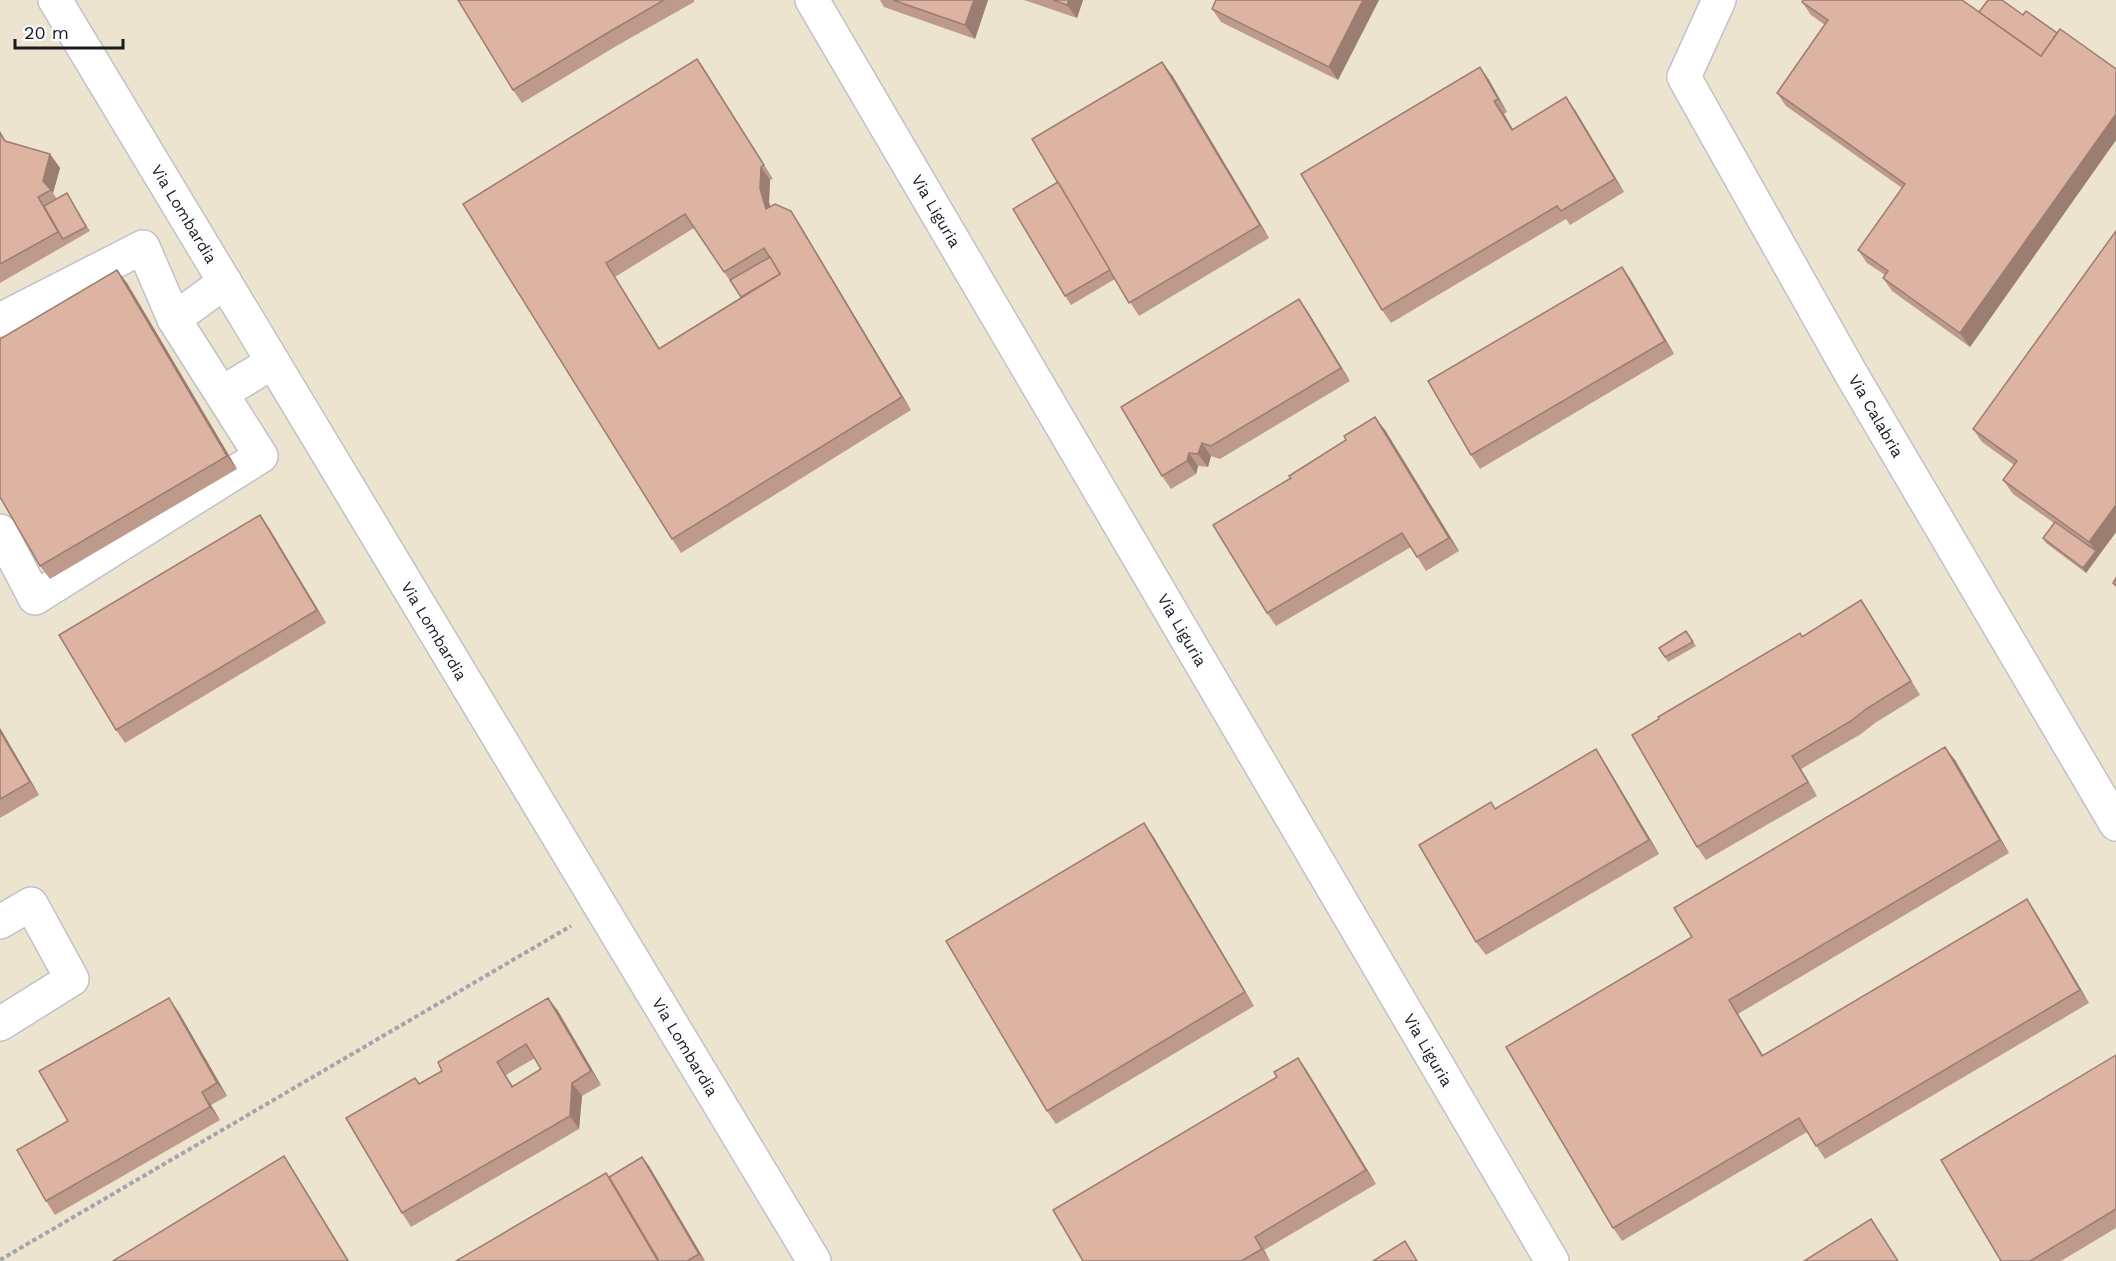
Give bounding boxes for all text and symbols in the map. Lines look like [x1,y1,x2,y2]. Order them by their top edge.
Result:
scale bar [15,12,123,50]
text: 20 m [24,22,69,43]
street label: Via Lombardia [147,161,221,267]
street label: Via Liguria [908,171,964,251]
street label: Via Calabria [1845,371,1907,461]
street label: Via Lombardia [397,578,471,684]
street label: Via Liguria [1154,590,1210,670]
street label: Via Lombardia [648,994,722,1100]
street label: Via Liguria [1400,1010,1456,1090]

